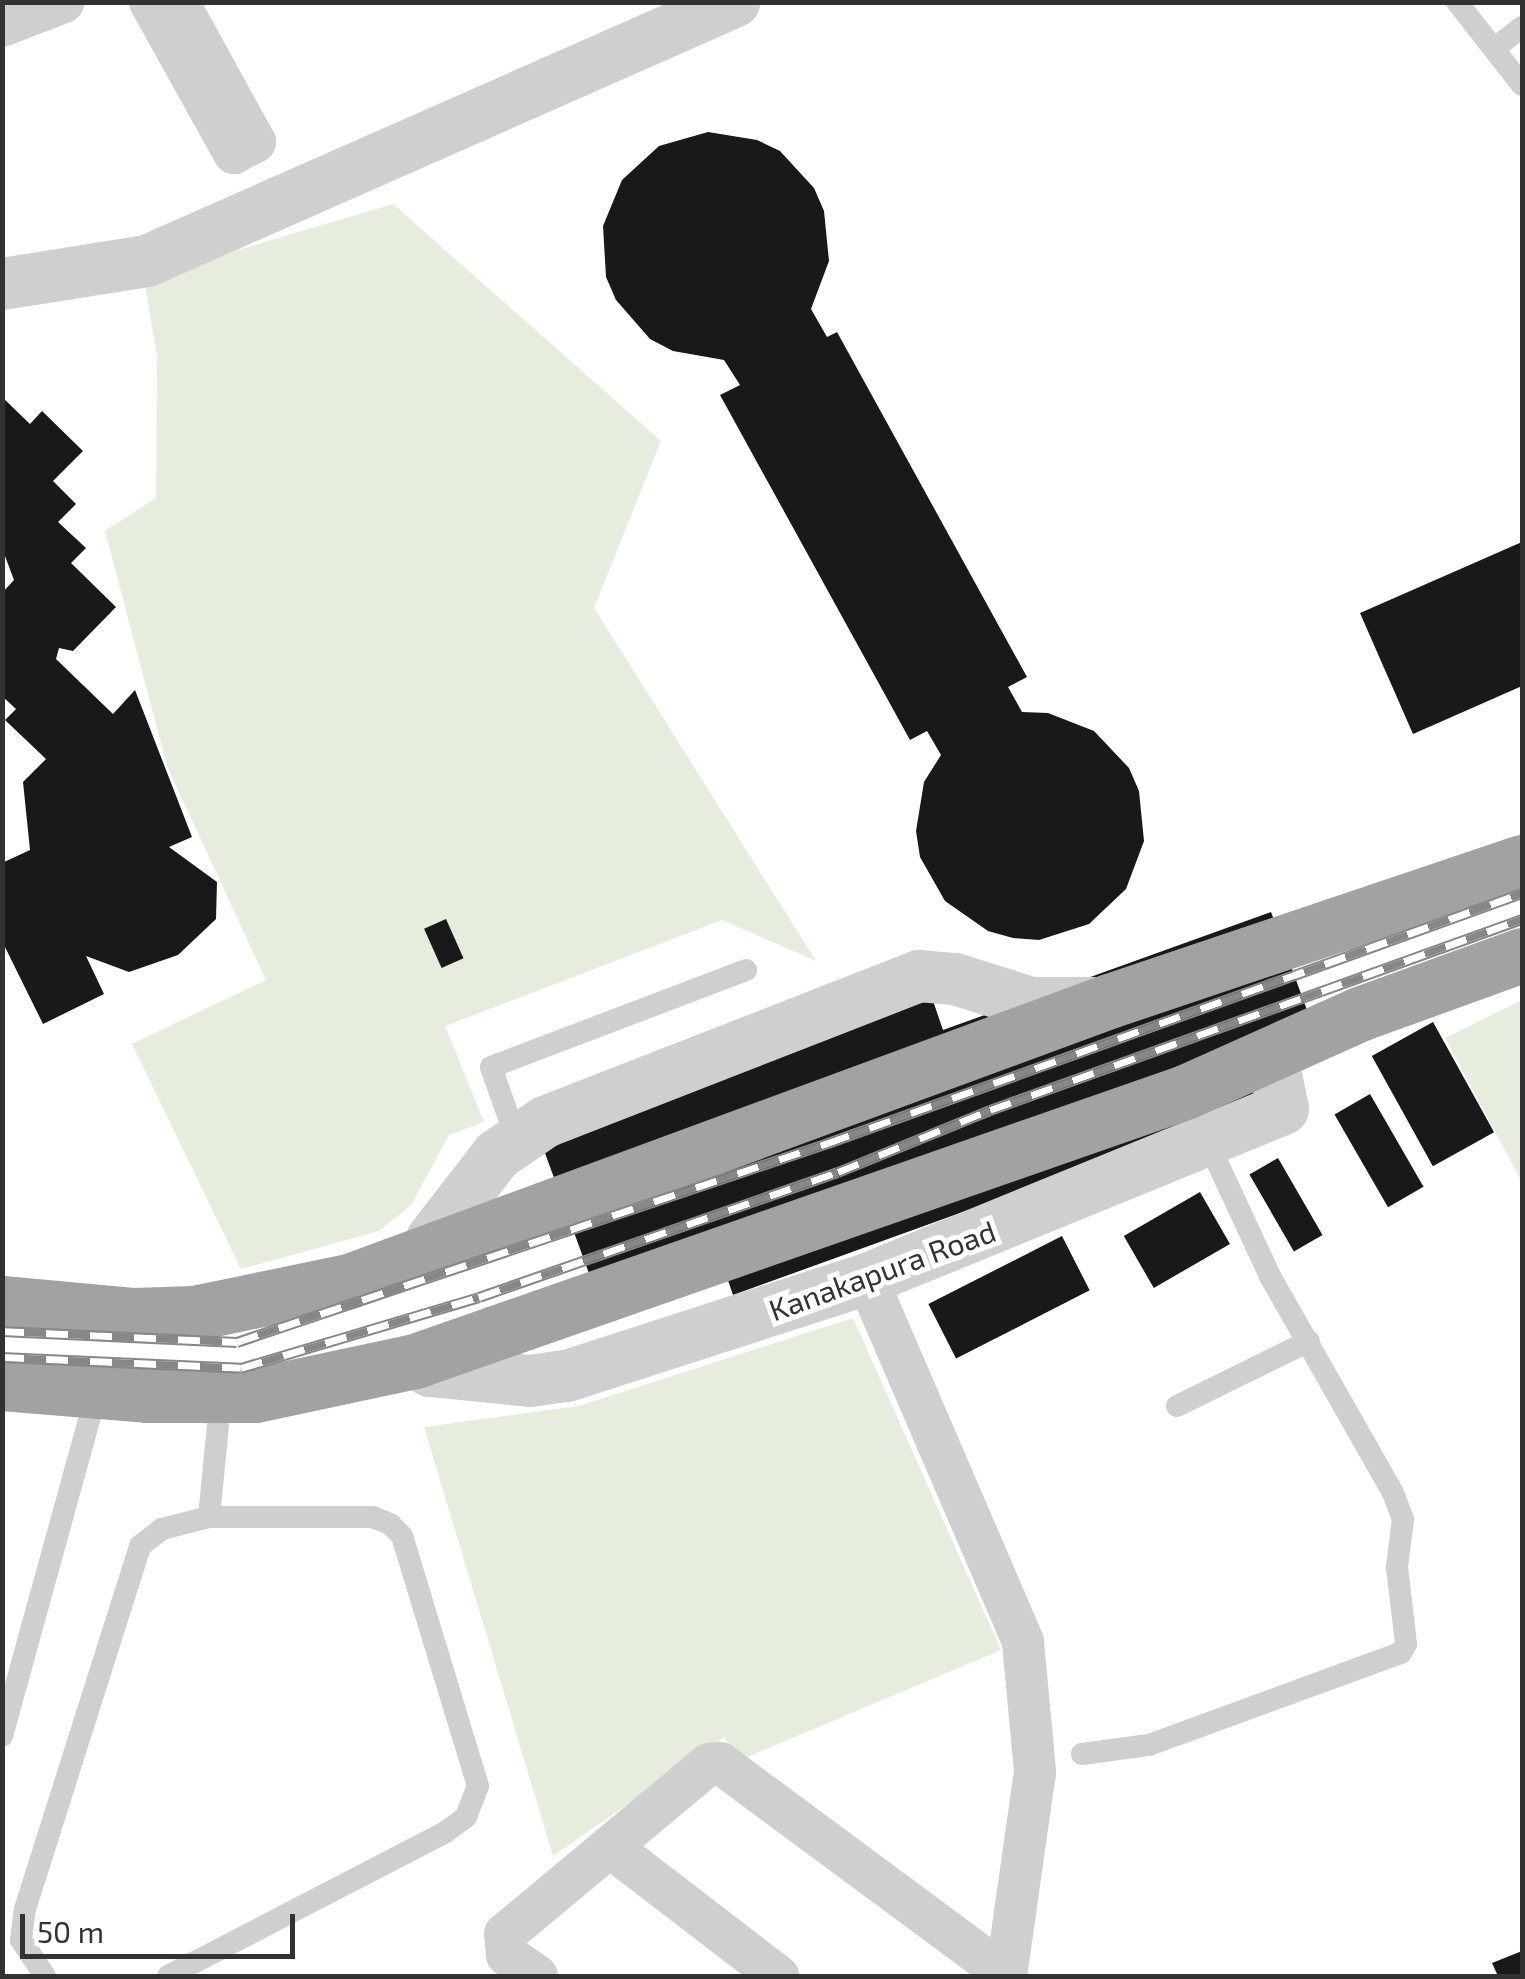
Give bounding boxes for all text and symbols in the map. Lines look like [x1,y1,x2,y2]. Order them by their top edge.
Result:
street label: Kanakapura Road [764,1212,1000,1328]
scale bar [25,1894,300,1956]
text: 50 m [37,1913,104,1949]

